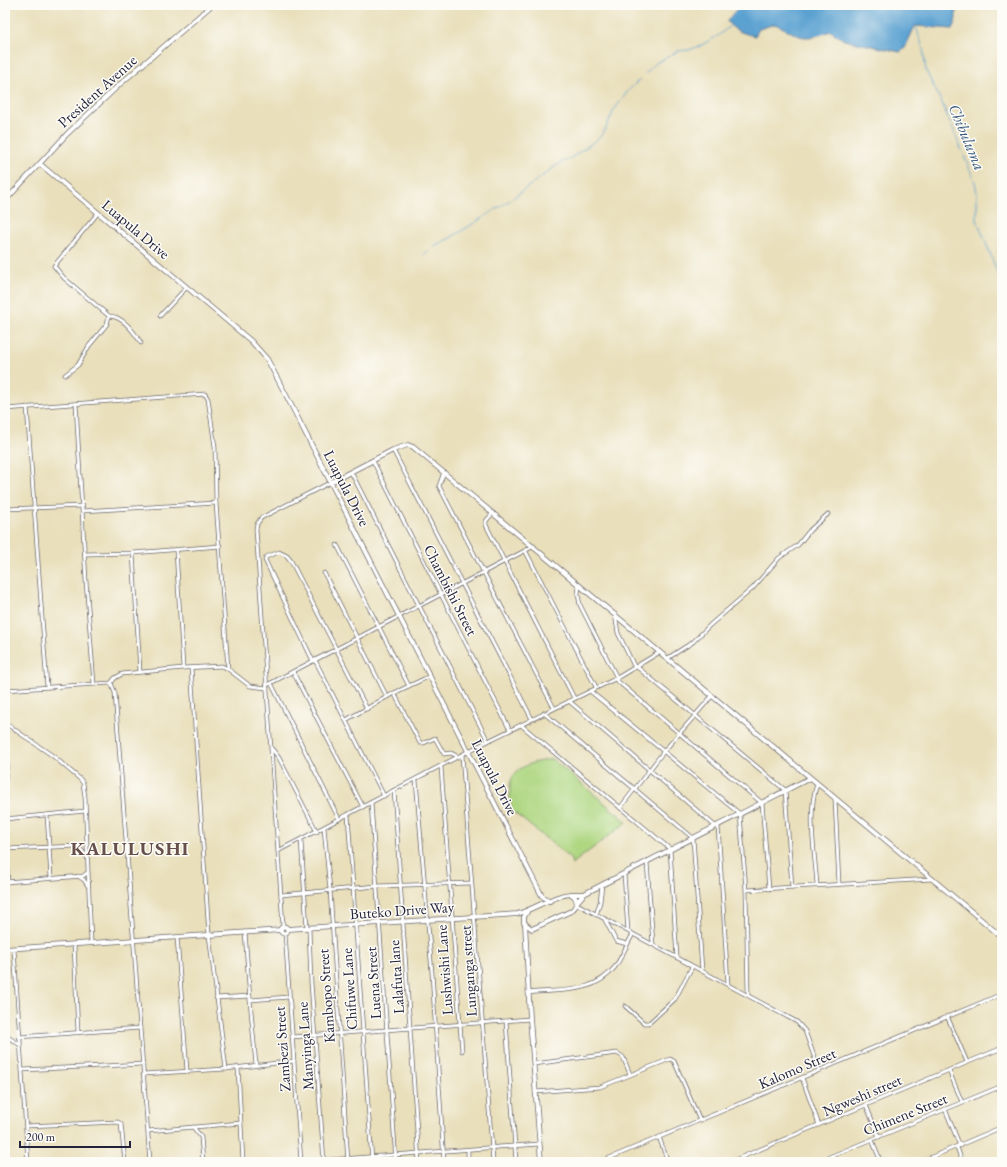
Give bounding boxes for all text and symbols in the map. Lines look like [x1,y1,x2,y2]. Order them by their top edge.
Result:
street label: President Avenue [54,50,141,131]
water label: Chibuluma [944,101,990,173]
street label: Luapula Drive [98,195,174,263]
street label: Luapula Drive [320,447,374,529]
street label: Chambishi Street [420,541,482,639]
street label: Luapula Drive [468,736,522,818]
district label: KALULUSHI [70,836,190,861]
street label: Buteko Drive Way [349,897,455,923]
street label: Lushwishi Lane [431,924,457,1016]
street label: Lunganga street [455,924,481,1017]
street label: Lalafuta lane [384,939,408,1015]
street label: Luena Street [361,946,385,1020]
street label: Chifuwe Lane [337,947,361,1031]
street label: Kambopo Street [313,948,339,1044]
street label: Manyinga Lane [292,1001,318,1091]
street label: Zambezi Street [270,1005,294,1092]
street label: Kalomo Street [755,1043,839,1093]
street label: Ngweshi street [820,1070,905,1120]
street label: Chimene Street [860,1088,950,1140]
scale bar [20,1123,130,1149]
text: 200 m [26,1129,56,1145]

